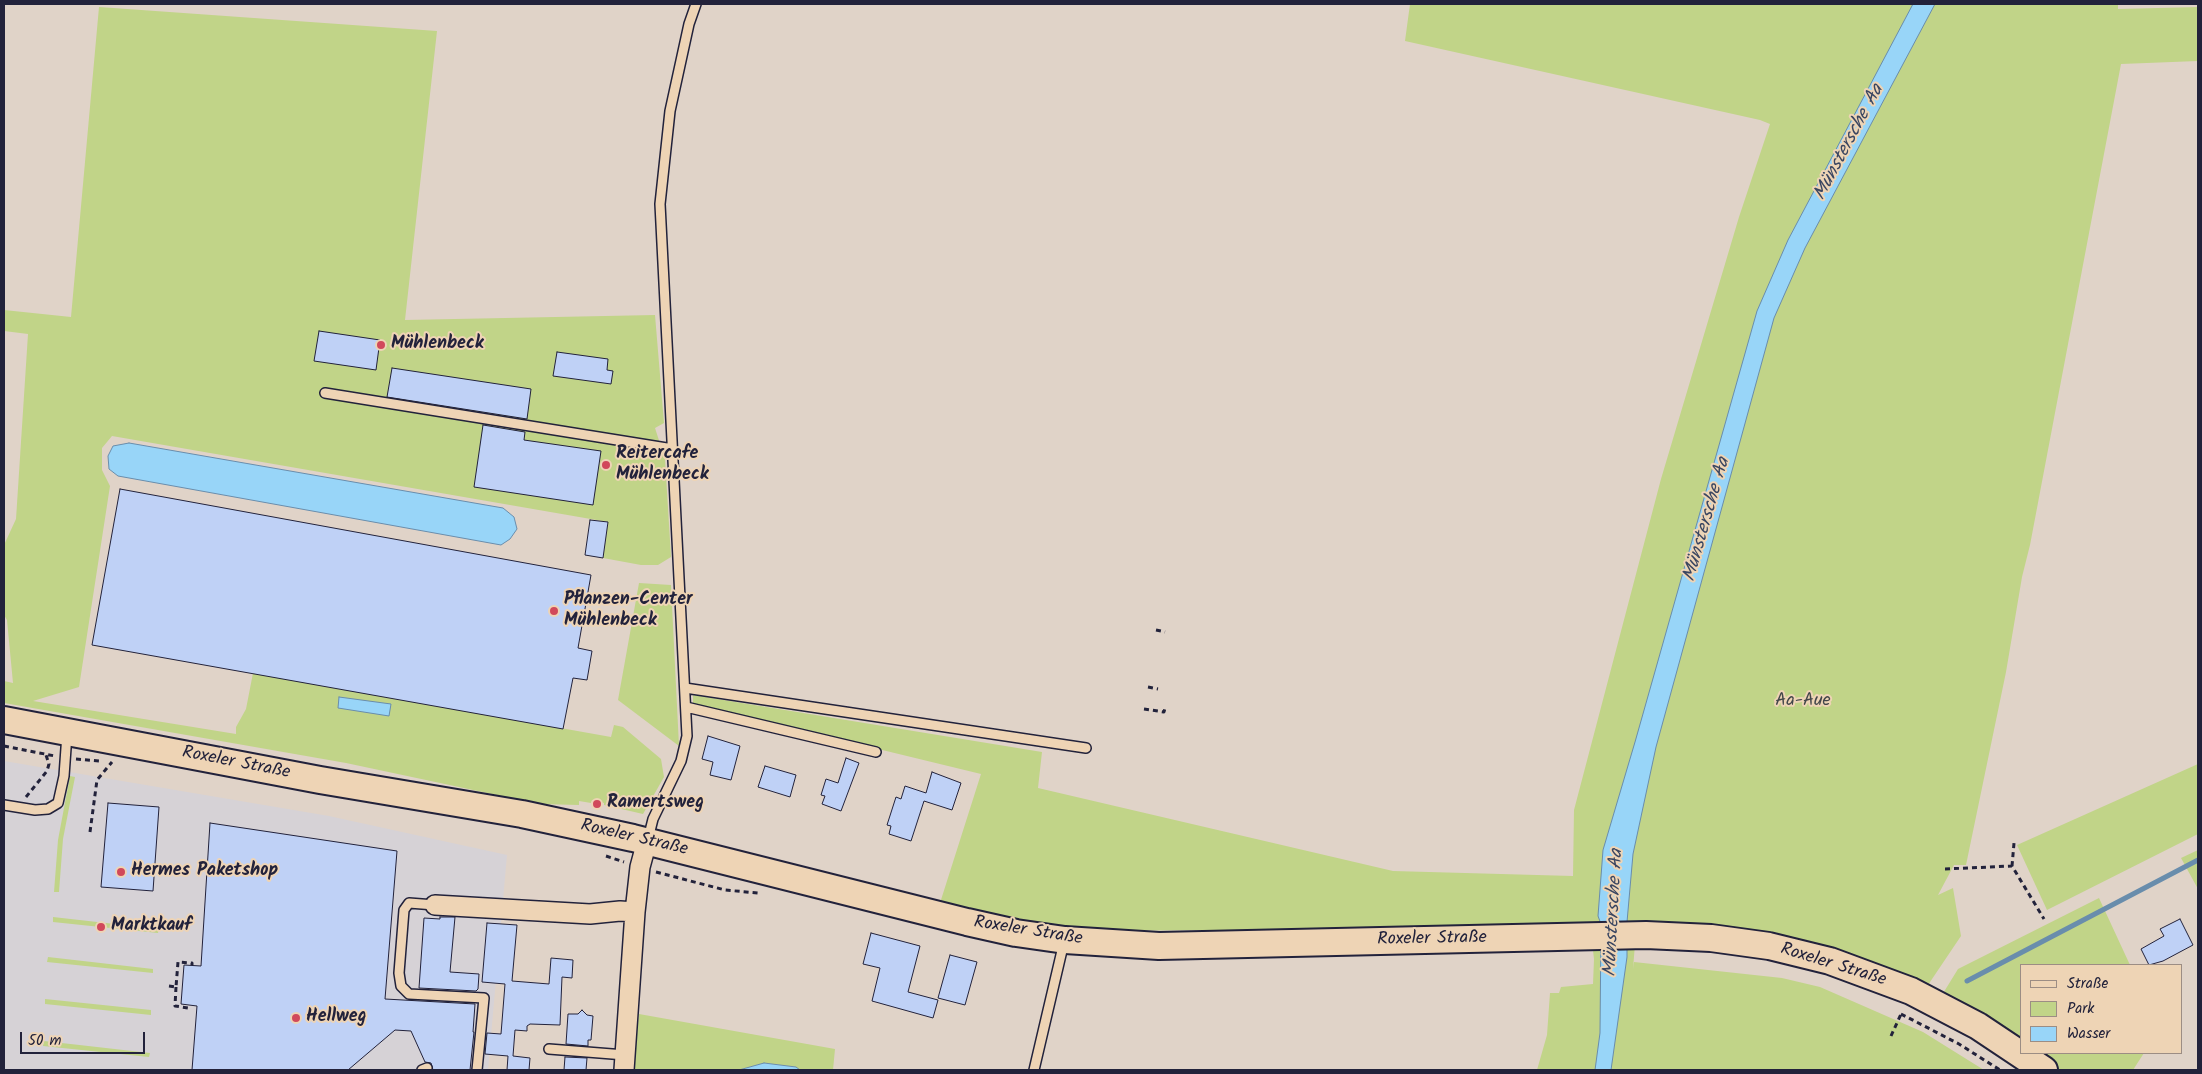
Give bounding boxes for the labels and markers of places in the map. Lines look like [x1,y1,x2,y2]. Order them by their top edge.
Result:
place label: Mühlenbeck [391,334,484,356]
marker: Mühlenbeck [375,339,387,351]
place label: Reitercafe Mühlenbeck [616,444,709,486]
marker: Reitercafe Mühlenbeck [600,459,612,471]
place label: Pflanzen-Center Mühlenbeck [564,590,693,632]
marker: Pflanzen-Center Mühlenbeck [548,605,560,617]
place label: Ramertsweg [607,793,704,815]
marker: Ramertsweg [591,798,603,810]
place label: Hermes Paketshop [131,861,278,883]
marker: Hermes Paketshop [115,866,127,878]
place label: Marktkauf [111,916,192,938]
marker: Marktkauf [95,921,107,933]
place label: Hellweg [306,1007,366,1029]
marker: Hellweg [290,1012,302,1024]

